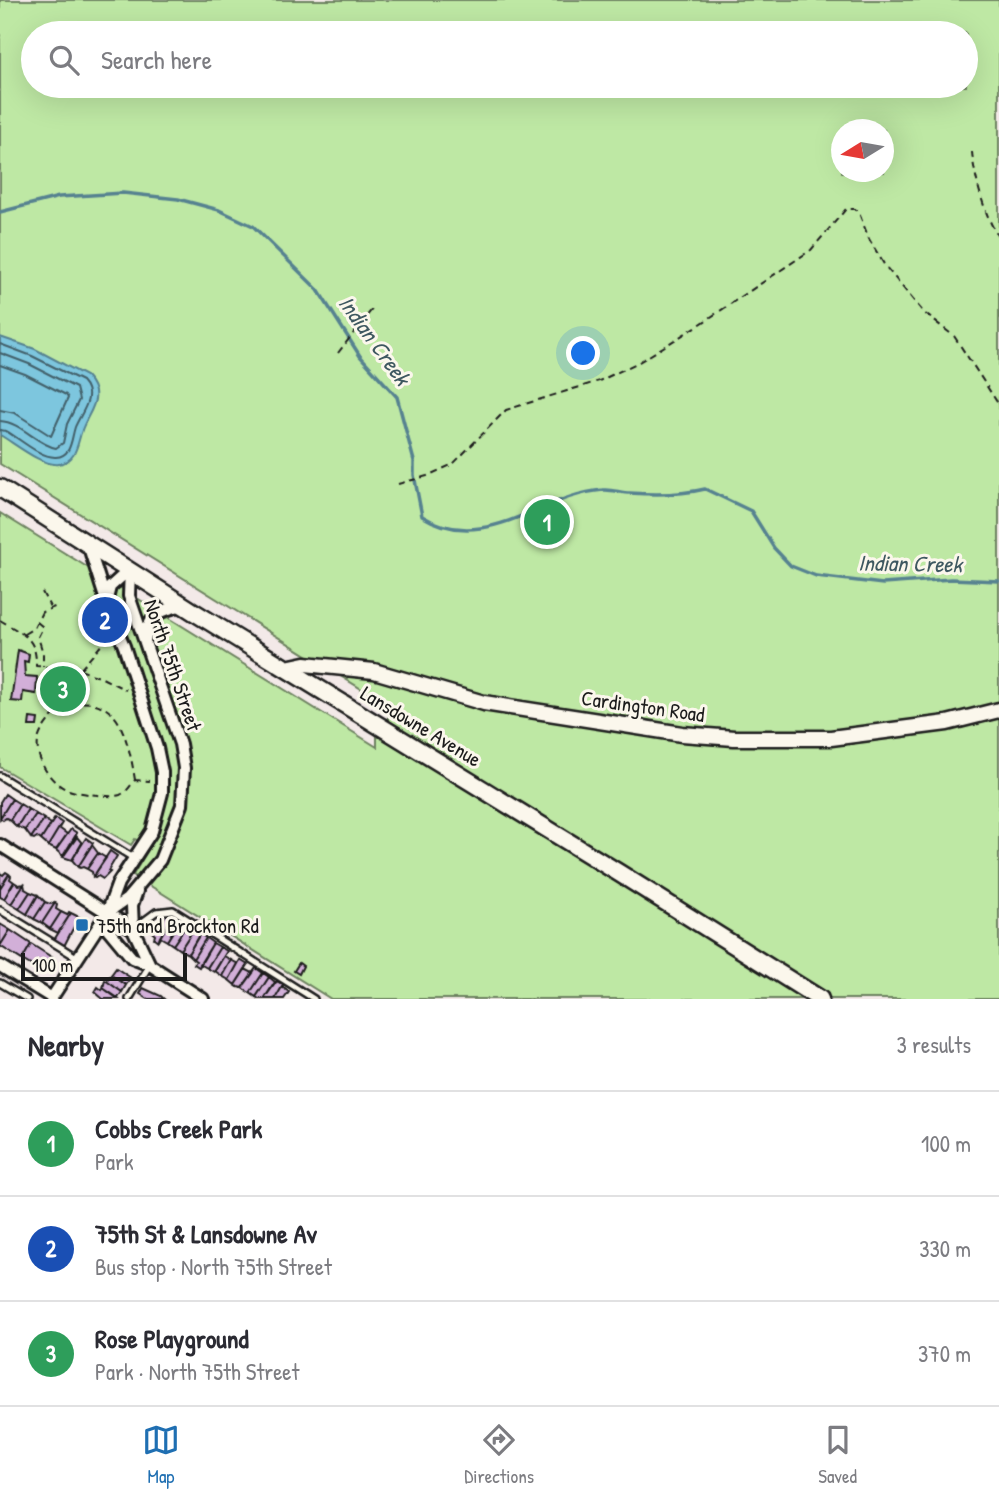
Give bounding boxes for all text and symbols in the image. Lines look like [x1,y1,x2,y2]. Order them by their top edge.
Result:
search box [21,21,978,98]
icon: search [45,41,83,79]
text: Search here [101,42,212,77]
north arrow [831,119,894,182]
water label: Indian Creek [332,289,420,393]
your location [566,336,600,370]
pin: 1 [524,496,570,548]
water label: Indian Creek [858,547,965,579]
pin: 2 [82,594,128,646]
street label: North 75th Street [137,595,209,736]
pin: 3 [40,663,86,715]
street label: Lansdowne Avenue [355,679,487,773]
street label: Cardington Road [580,683,706,729]
place label: 75th and Brockton Rd [96,911,259,940]
marker: 75th and Brockton Rd [74,917,90,933]
scale bar [21,950,187,982]
text: 100 m [32,952,73,978]
text: Nearby [28,1025,104,1065]
text: 3 results [896,1029,971,1060]
text: Cobbs Creek Park [95,1111,262,1146]
text: 1 [47,1128,55,1159]
text: 100 m [921,1128,971,1159]
text: Park [95,1146,133,1177]
text: 75th St & Lansdowne Av [95,1216,317,1251]
text: 2 [46,1233,56,1264]
text: 330 m [919,1233,971,1264]
text: Bus stop · North 75th Street [95,1251,332,1282]
text: Rose Playground [95,1321,249,1356]
text: 3 [46,1338,56,1369]
text: 370 m [918,1338,971,1369]
text: Park · North 75th Street [95,1356,299,1387]
tab: Map [142,1421,180,1489]
tab: Directions [464,1421,534,1489]
tab: Saved [818,1421,857,1489]

